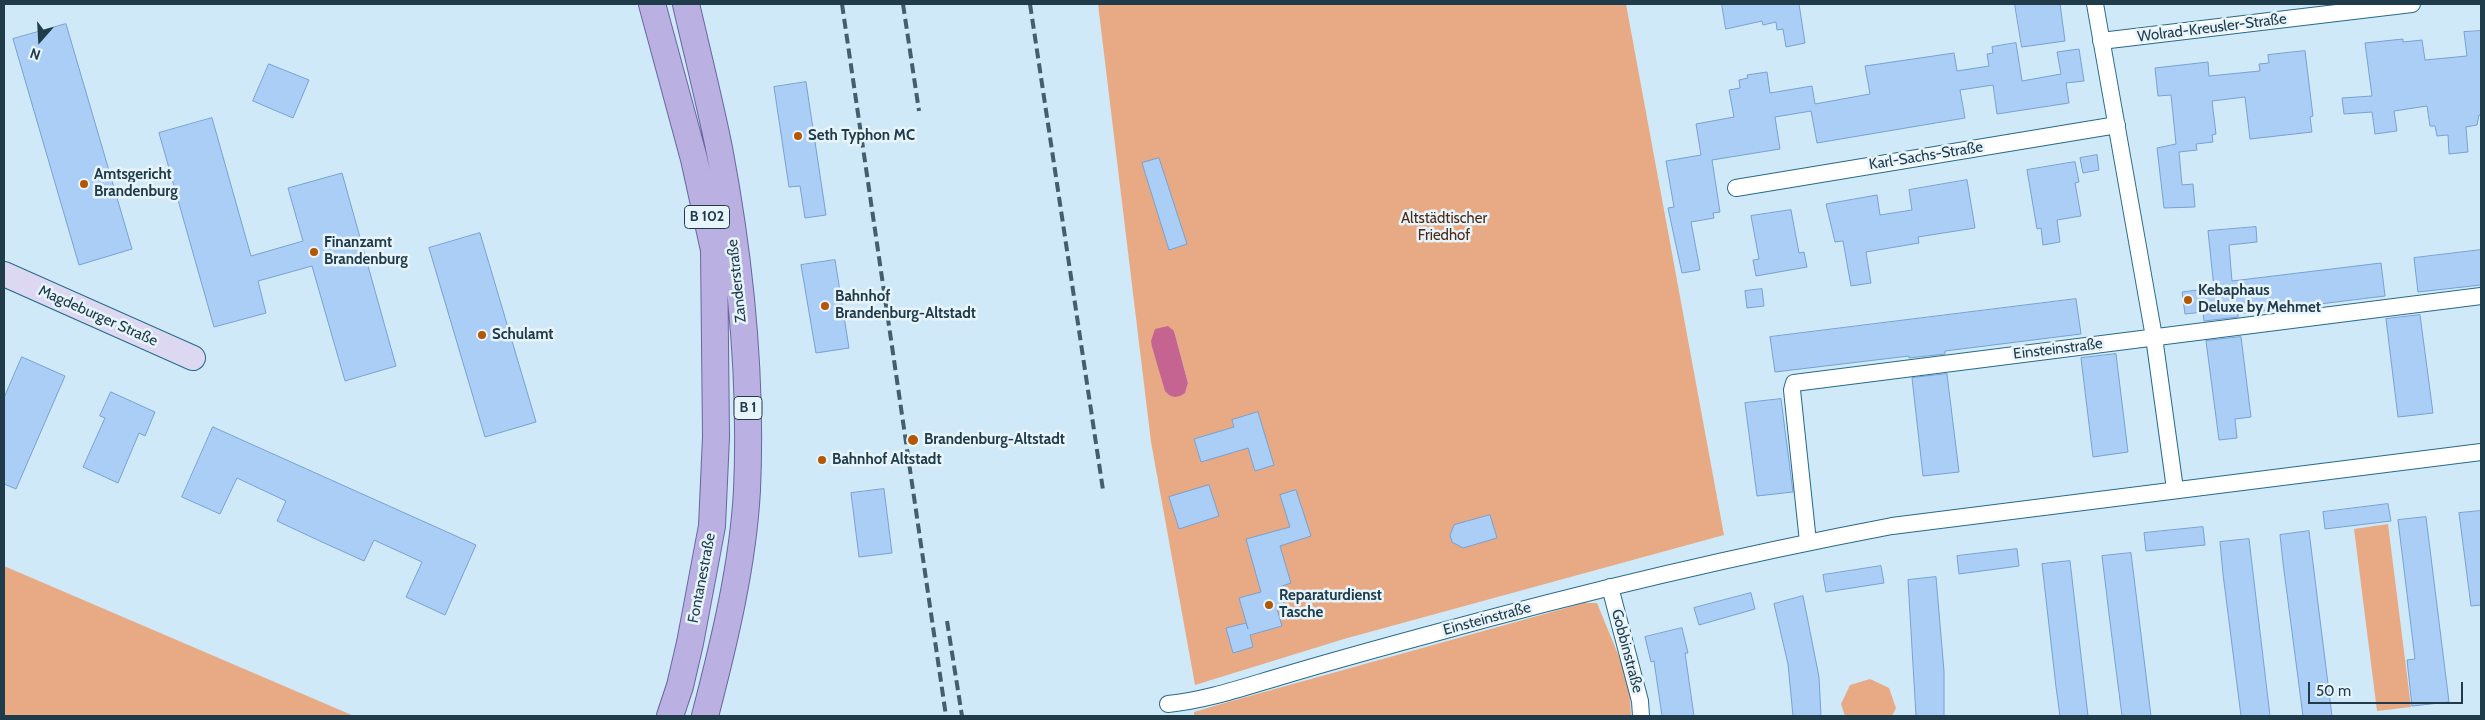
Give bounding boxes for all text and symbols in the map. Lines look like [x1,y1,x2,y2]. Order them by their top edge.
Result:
street label: Wolrad-Kreusler-Straße [2136,10,2288,46]
north arrow [15,15,65,65]
text: N [28,44,43,64]
place label: Seth Typhon MC [808,127,915,145]
marker: Seth Typhon MC [792,130,804,142]
street label: Karl-Sachs-Straße [1868,138,1984,174]
place label: Amtsgericht Brandenburg [94,166,178,201]
marker: Amtsgericht Brandenburg [78,178,90,190]
road number: B 102 [684,206,730,228]
park label: Altstädtischer Friedhof [1401,210,1487,245]
place label: Finanzamt Brandenburg [324,234,408,269]
street label: Zanderstraße [724,238,750,324]
marker: Finanzamt Brandenburg [308,246,320,258]
street label: Magdeburger Straße [36,282,160,350]
place label: Kebaphaus Deluxe by Mehmet [2198,282,2321,317]
place label: Bahnhof Brandenburg-Altstadt [835,288,976,323]
marker: Kebaphaus Deluxe by Mehmet [2182,294,2194,306]
marker: Bahnhof Brandenburg-Altstadt [819,300,831,312]
place label: Schulamt [492,326,554,344]
marker: Schulamt [476,329,488,341]
street label: Einsteinstraße [2012,335,2104,363]
road number: B 1 [734,396,762,419]
place label: Brandenburg-Altstadt [924,431,1065,449]
marker: Brandenburg-Altstadt [906,433,920,447]
place label: Bahnhof Altstadt [832,451,942,469]
marker: Bahnhof Altstadt [816,454,828,466]
street label: Fontanestraße [684,531,720,625]
place label: Reparaturdienst Tasche [1279,587,1382,622]
marker: Reparaturdienst Tasche [1263,599,1275,611]
street label: Einsteinstraße [1441,599,1533,639]
street label: Gobbinstraße [1607,607,1647,695]
scale bar [2310,672,2465,704]
text: 50 m [2316,682,2351,700]

